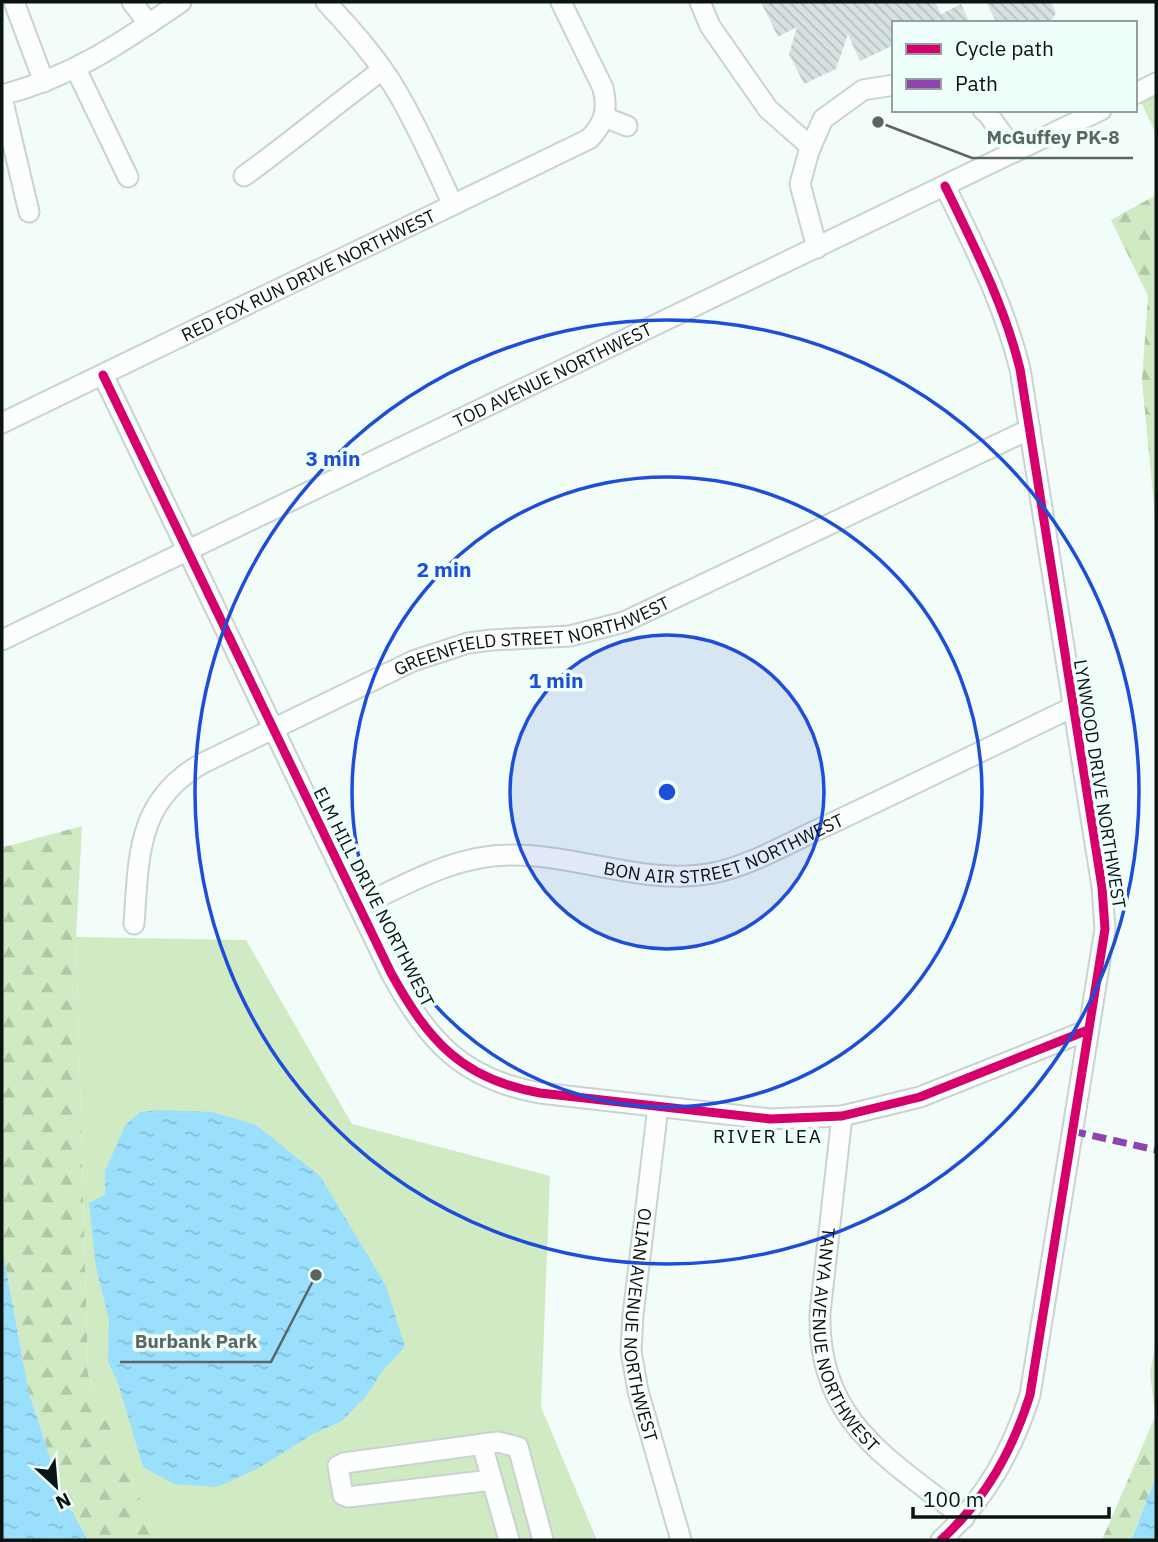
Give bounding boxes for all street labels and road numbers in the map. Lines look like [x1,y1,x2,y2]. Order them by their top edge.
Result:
street label: RED FOX RUN DRIVE NORTHWEST [177,204,439,346]
street label: TOD AVENUE NORTHWEST [449,317,655,432]
street label: GREENFIELD STREET NORTHWEST [390,591,673,680]
street label: LYNWOOD DRIVE NORTHWEST [1069,658,1131,910]
street label: ELM HILL DRIVE NORTHWEST [308,783,440,1011]
street label: BON AIR STREET NORTHWEST [602,808,847,888]
street label: OLIAN AVENUE NORTHWEST [619,1207,663,1444]
street label: TANYA AVENUE NORTHWEST [808,1226,885,1456]

